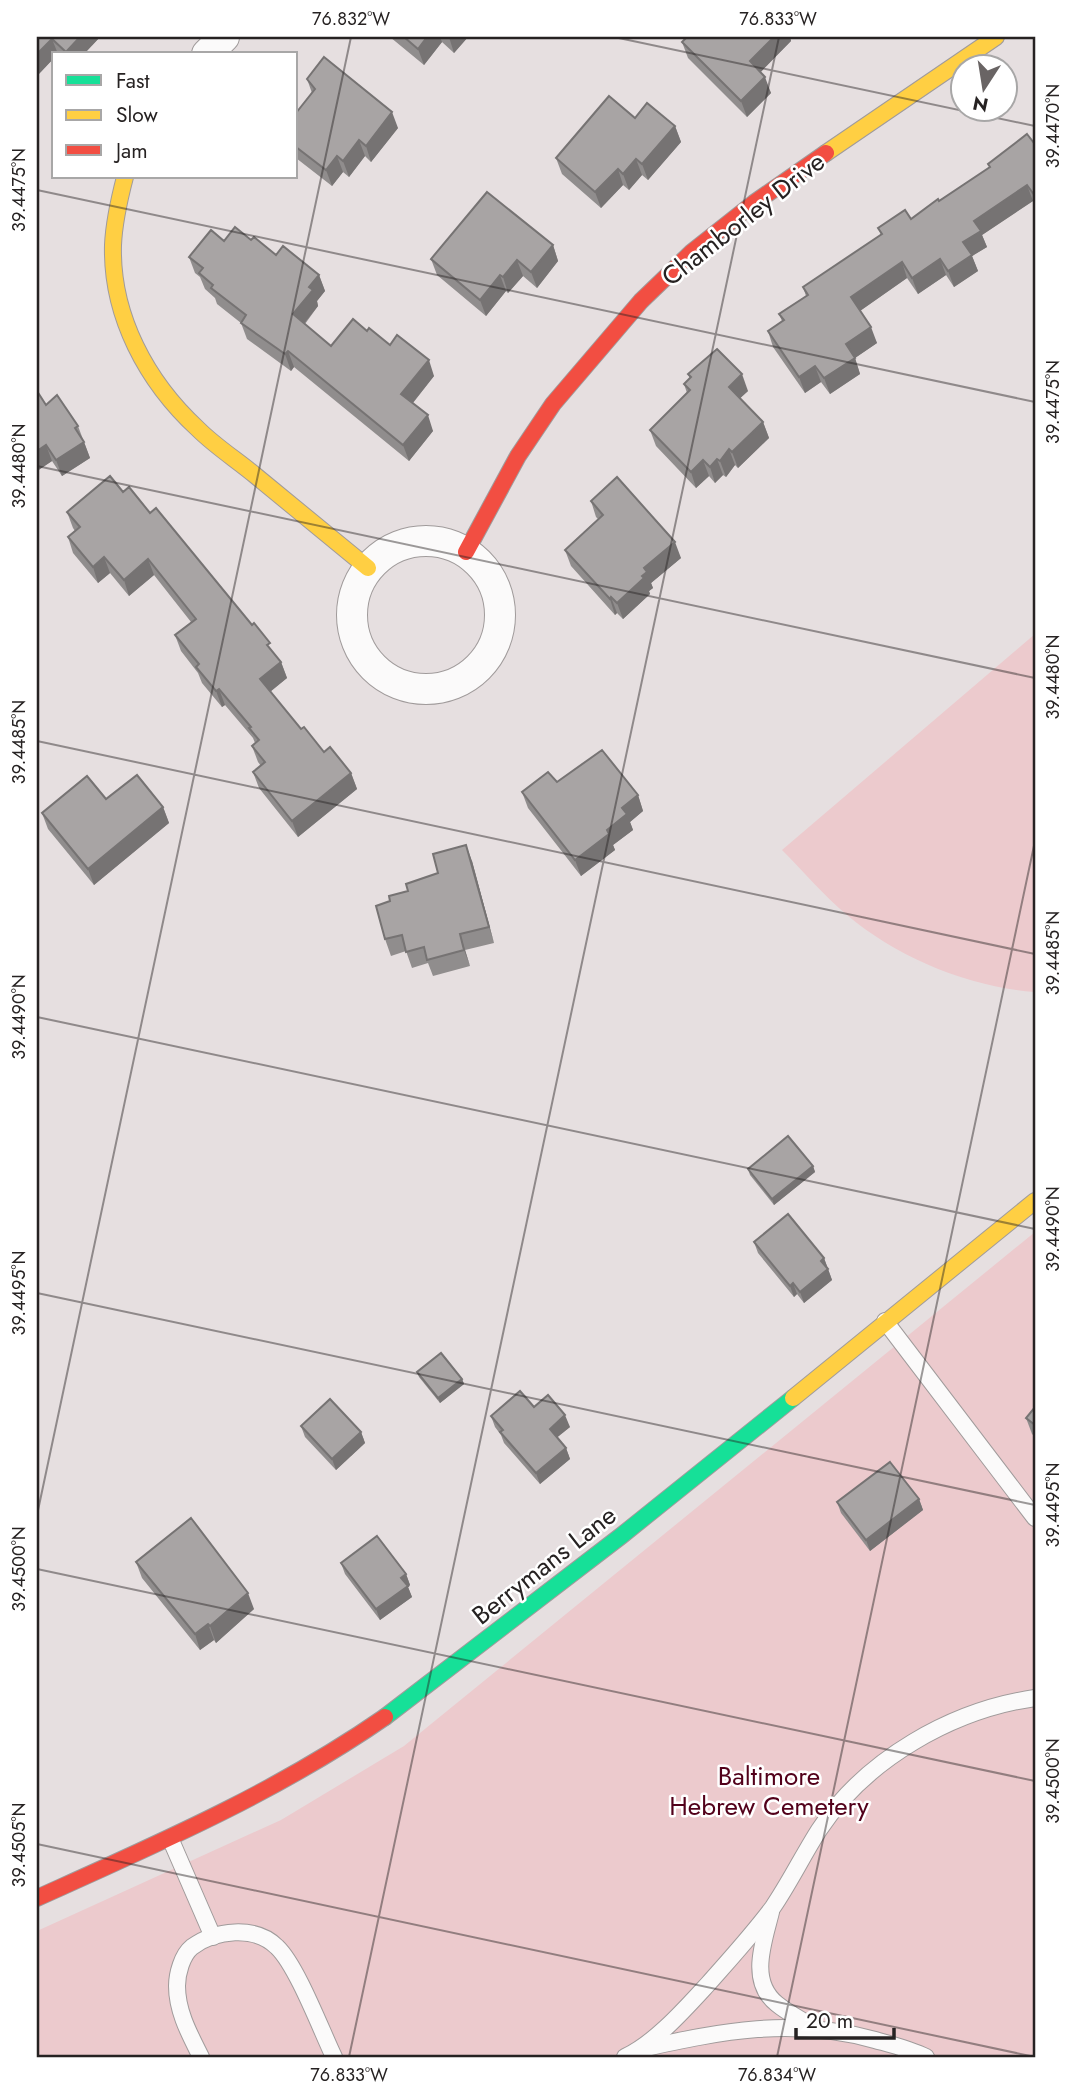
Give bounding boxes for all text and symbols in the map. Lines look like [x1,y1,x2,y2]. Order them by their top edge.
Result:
text: 76.832°W [312,6,390,32]
text: 76.833°W [739,6,817,32]
legend [52,52,298,178]
north arrow [950,52,1020,122]
text: Fast [116,66,149,96]
text: 39.4470°N [1040,84,1066,168]
text: N [970,89,991,119]
text: Slow [116,100,158,130]
text: Jam [113,136,148,166]
street label: Chamborley Drive [653,143,833,295]
text: 39.4475°N [6,148,32,232]
text: 39.4475°N [1040,360,1066,444]
text: 39.4480°N [6,424,32,508]
text: 39.4480°N [1040,635,1066,719]
text: 39.4485°N [6,700,32,784]
text: 39.4485°N [1040,911,1066,995]
text: 39.4490°N [6,974,32,1060]
text: 39.4490°N [1040,1186,1066,1272]
text: 39.4495°N [6,1251,32,1335]
text: 39.4495°N [1040,1463,1066,1547]
street label: Berrymans Lane [464,1496,624,1634]
text: 39.4500°N [6,1526,32,1612]
text: 39.4500°N [1040,1738,1066,1824]
park label: Baltimore Hebrew Cemetery [669,1757,869,1825]
text: 39.4505°N [6,1803,32,1887]
scale bar [796,1996,894,2040]
text: 20 m [806,2006,853,2036]
text: 76.833°W [310,2062,388,2088]
text: 76.834°W [738,2062,816,2088]

